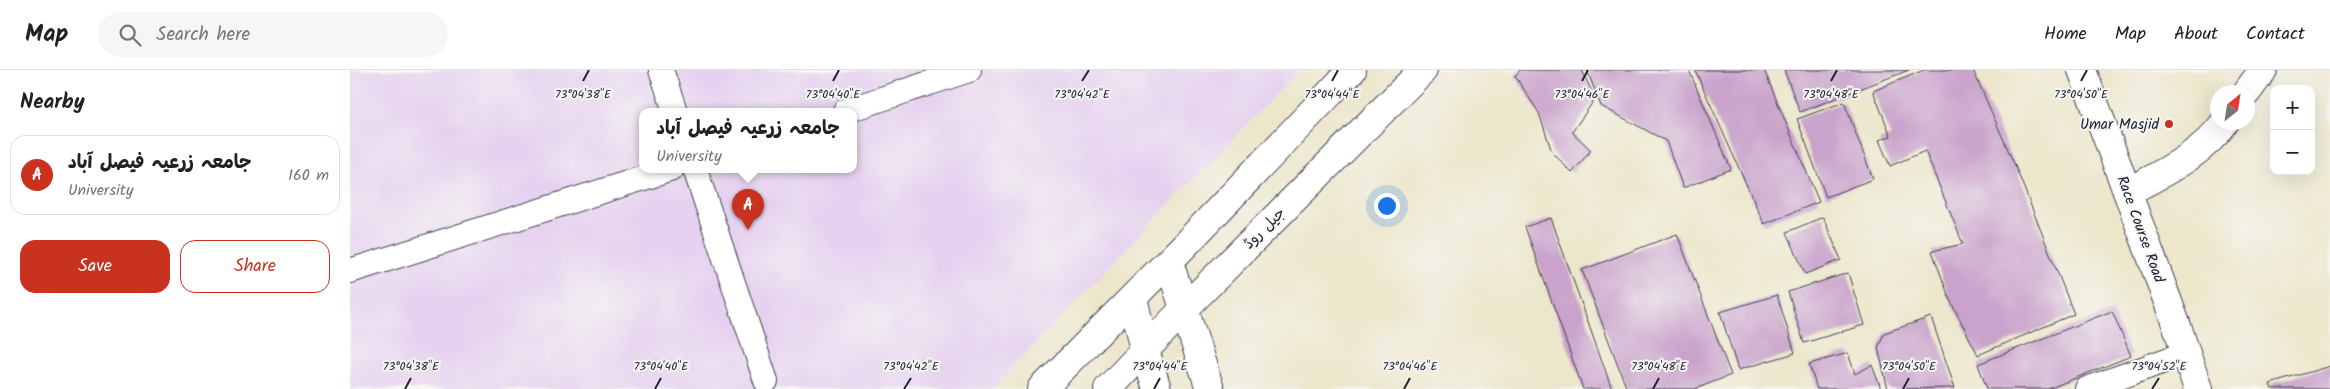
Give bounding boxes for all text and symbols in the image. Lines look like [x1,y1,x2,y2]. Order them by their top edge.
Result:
search box [98,12,448,57]
text: Map [25,15,68,54]
text: Search here [156,20,250,50]
text: Home [2044,20,2087,49]
text: Map [2115,20,2146,49]
text: About [2174,20,2218,49]
text: Contact [2246,20,2305,49]
icon: search [116,21,144,49]
text: 73°04'38"E [555,85,612,104]
text: 73°04'40"E [806,85,861,104]
text: 73°04'42"E [1054,85,1111,104]
text: 73°04'44"E [1304,85,1360,104]
text: 73°04'46"E [1554,85,1611,104]
text: 73°04'48"E [1803,85,1860,104]
text: 73°04'50"E [2054,85,2109,104]
north arrow [2210,85,2255,130]
map controls [2270,85,2315,175]
button: + [2270,85,2315,130]
text: Nearby [20,86,85,119]
popup [639,108,857,173]
place label: Umar Masjid [2080,113,2160,137]
text: جامعہ زرعیہ فیصل آباد [656,114,840,144]
marker: Umar Masjid [2163,118,2175,130]
button: − [2270,130,2315,175]
text: University [656,144,722,169]
text: جامعہ زرعیہ فیصل آباد [68,148,251,178]
text: A [32,163,42,188]
text: 160 m [288,163,329,188]
street label: Race Course Road [2110,172,2171,287]
text: University [68,178,133,203]
pin: A [732,189,764,230]
your location [1374,193,1400,219]
street label: جیل روڈ [1238,202,1291,255]
button: Save [20,240,170,293]
button: Share [180,240,330,293]
text: 73°04'38"E [383,357,440,376]
text: 73°04'40"E [634,357,689,376]
text: 73°04'42"E [883,357,940,376]
text: 73°04'44"E [1132,357,1188,376]
text: 73°04'46"E [1382,357,1439,376]
text: 73°04'48"E [1631,357,1688,376]
text: 73°04'50"E [1882,357,1937,376]
text: 73°04'52"E [2131,357,2188,376]

